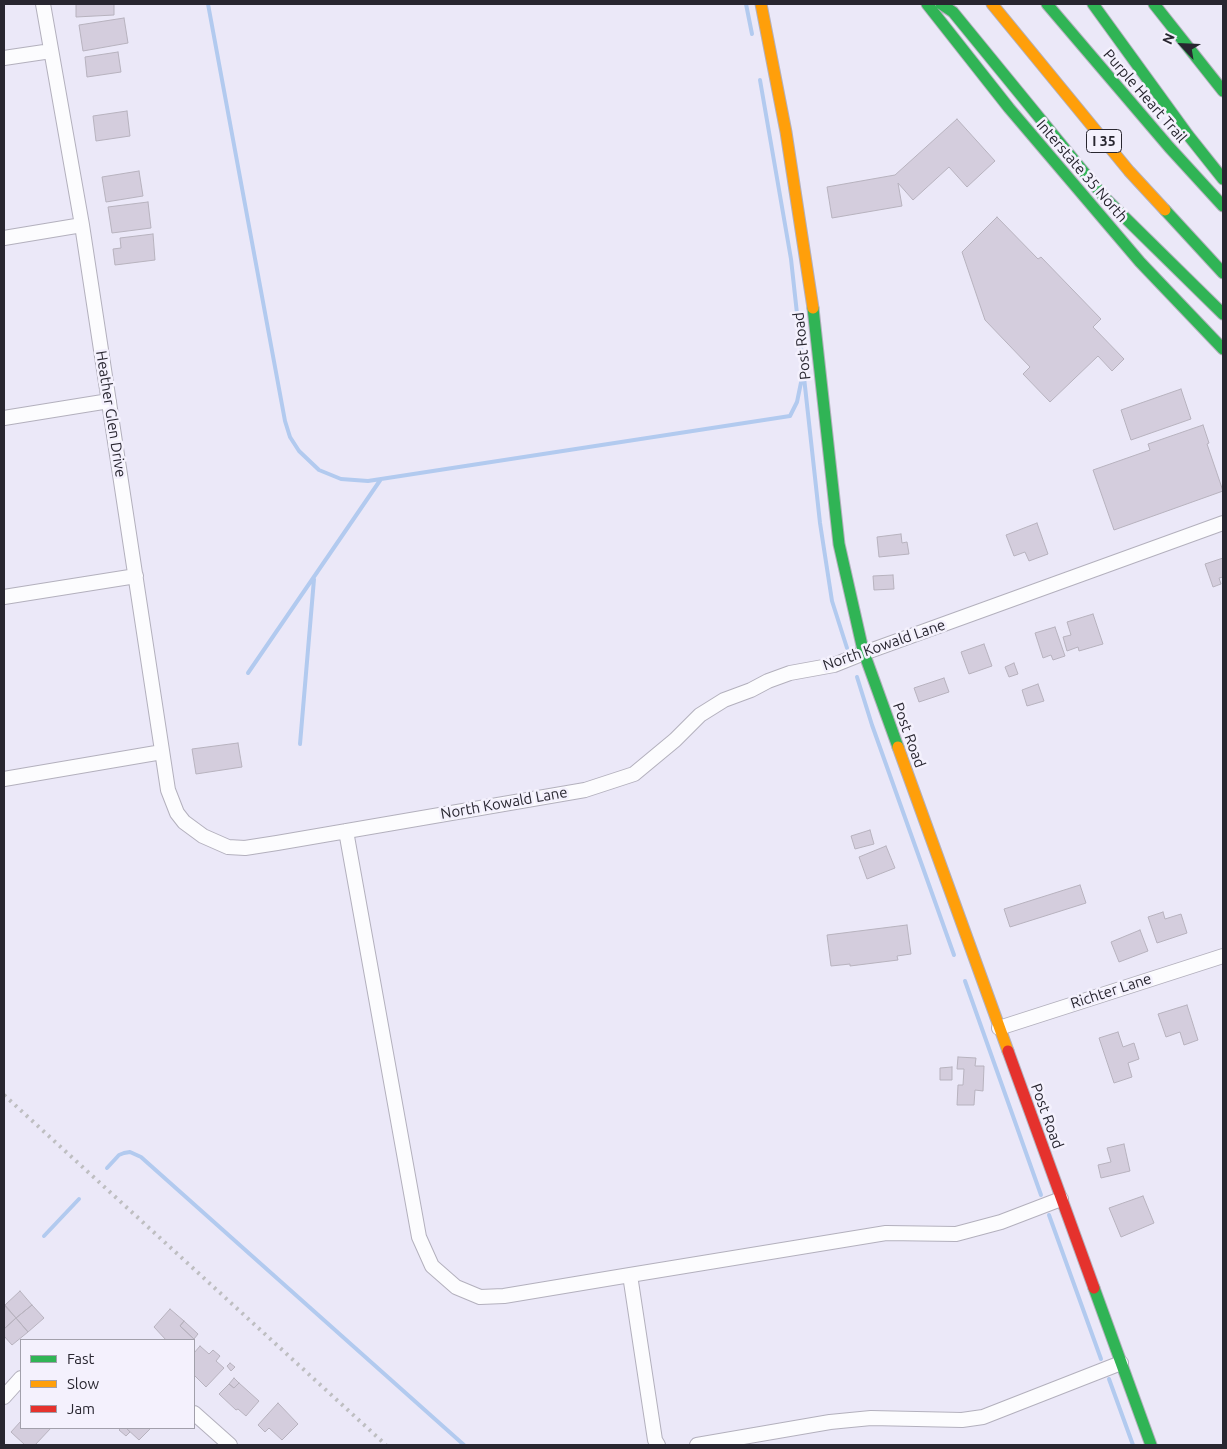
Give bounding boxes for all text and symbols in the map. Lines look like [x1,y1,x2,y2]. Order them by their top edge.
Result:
north arrow [1157,20,1207,70]
text: N [1159,31,1178,47]
street label: Purple Heart Trail [1100,46,1190,146]
street label: Interstate 35 North [1033,116,1131,226]
road number: I 35 [1086,130,1122,152]
street label: Post Road [789,311,815,381]
street label: Heather Glen Drive [92,349,130,479]
street label: North Kowald Lane [820,616,948,674]
street label: Post Road [889,700,929,770]
street label: North Kowald Lane [439,783,569,823]
street label: Richter Lane [1068,969,1154,1013]
street label: Post Road [1027,1081,1067,1151]
legend [20,1339,195,1429]
text: Fast [67,1350,94,1367]
text: Slow [67,1375,99,1392]
text: Jam [67,1400,95,1417]

